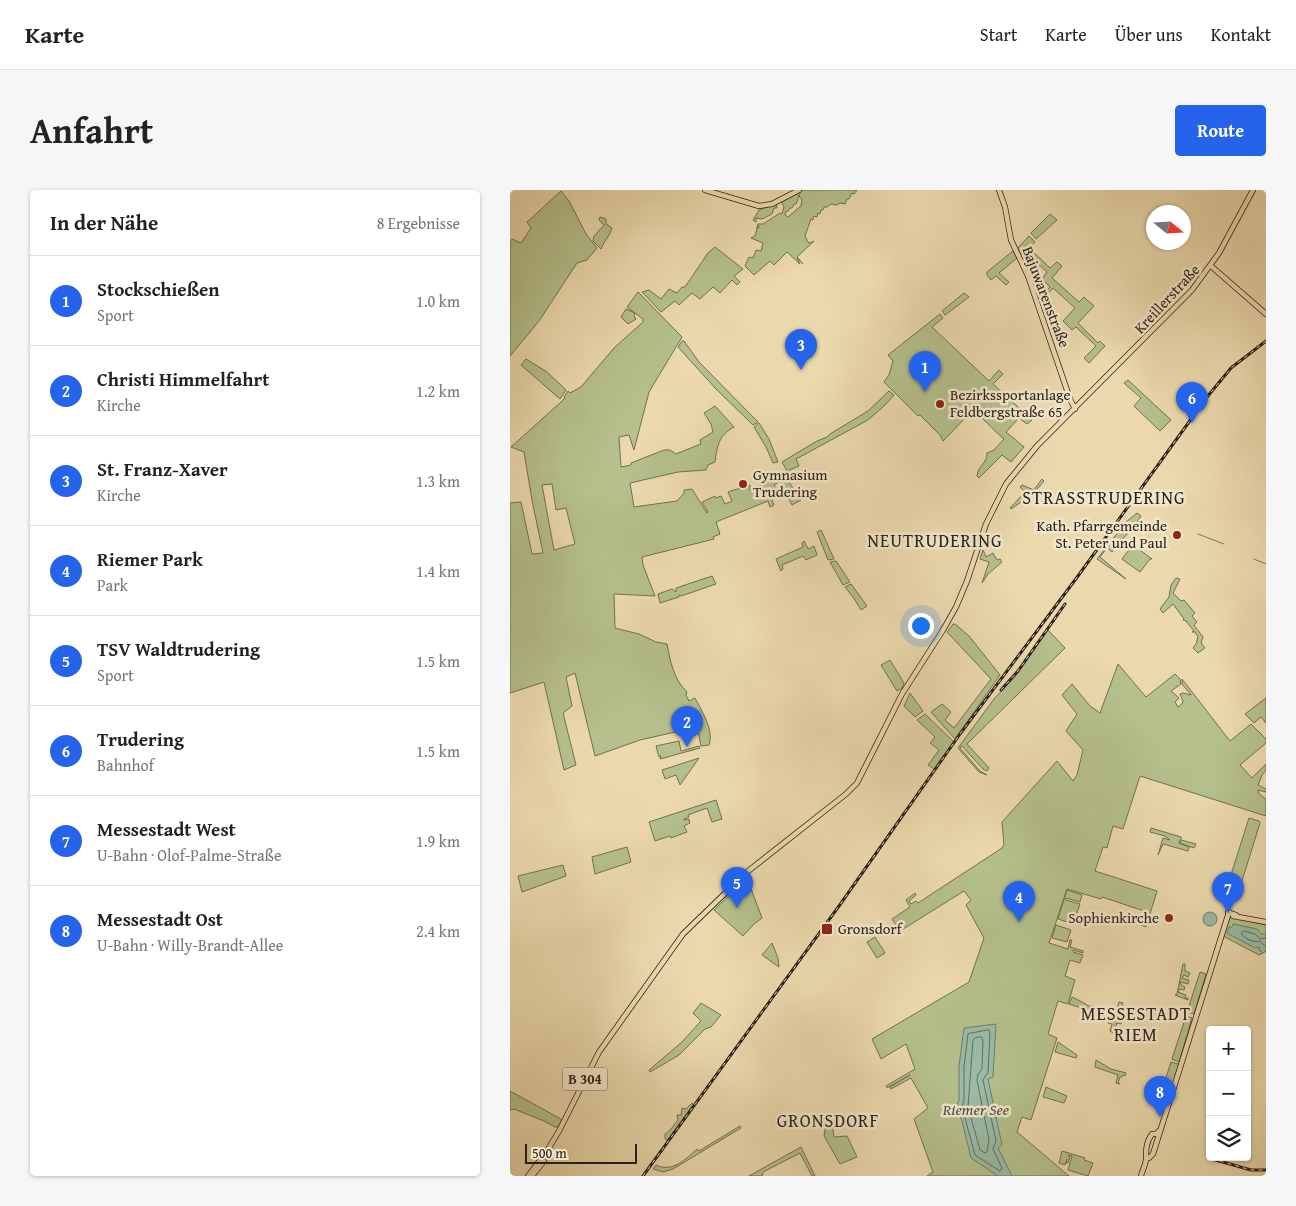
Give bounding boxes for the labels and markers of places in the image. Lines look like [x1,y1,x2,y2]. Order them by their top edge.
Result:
pin: 3 [785,329,817,370]
pin: 1 [909,351,941,392]
pin: 6 [1176,382,1208,423]
place label: Bezirkssportanlage Feldbergstraße 65 [950,384,1071,422]
marker: Bezirkssportanlage Feldbergstraße 65 [934,398,946,410]
place label: Gymnasium Trudering [753,464,828,502]
marker: Gymnasium Trudering [737,478,749,490]
place label: Kath. Pfarrgemeinde St. Peter und Paul [1037,515,1167,553]
marker: Kath. Pfarrgemeinde St. Peter und Paul [1171,529,1183,541]
pin: 2 [671,706,703,747]
pin: 5 [721,867,753,908]
pin: 7 [1212,872,1244,913]
pin: 4 [1003,881,1035,922]
place label: Sophienkirche [1068,907,1159,928]
marker: Sophienkirche [1163,912,1175,924]
place label: Gronsdorf [838,918,904,939]
marker: Gronsdorf [820,922,834,936]
pin: 8 [1144,1076,1176,1117]

